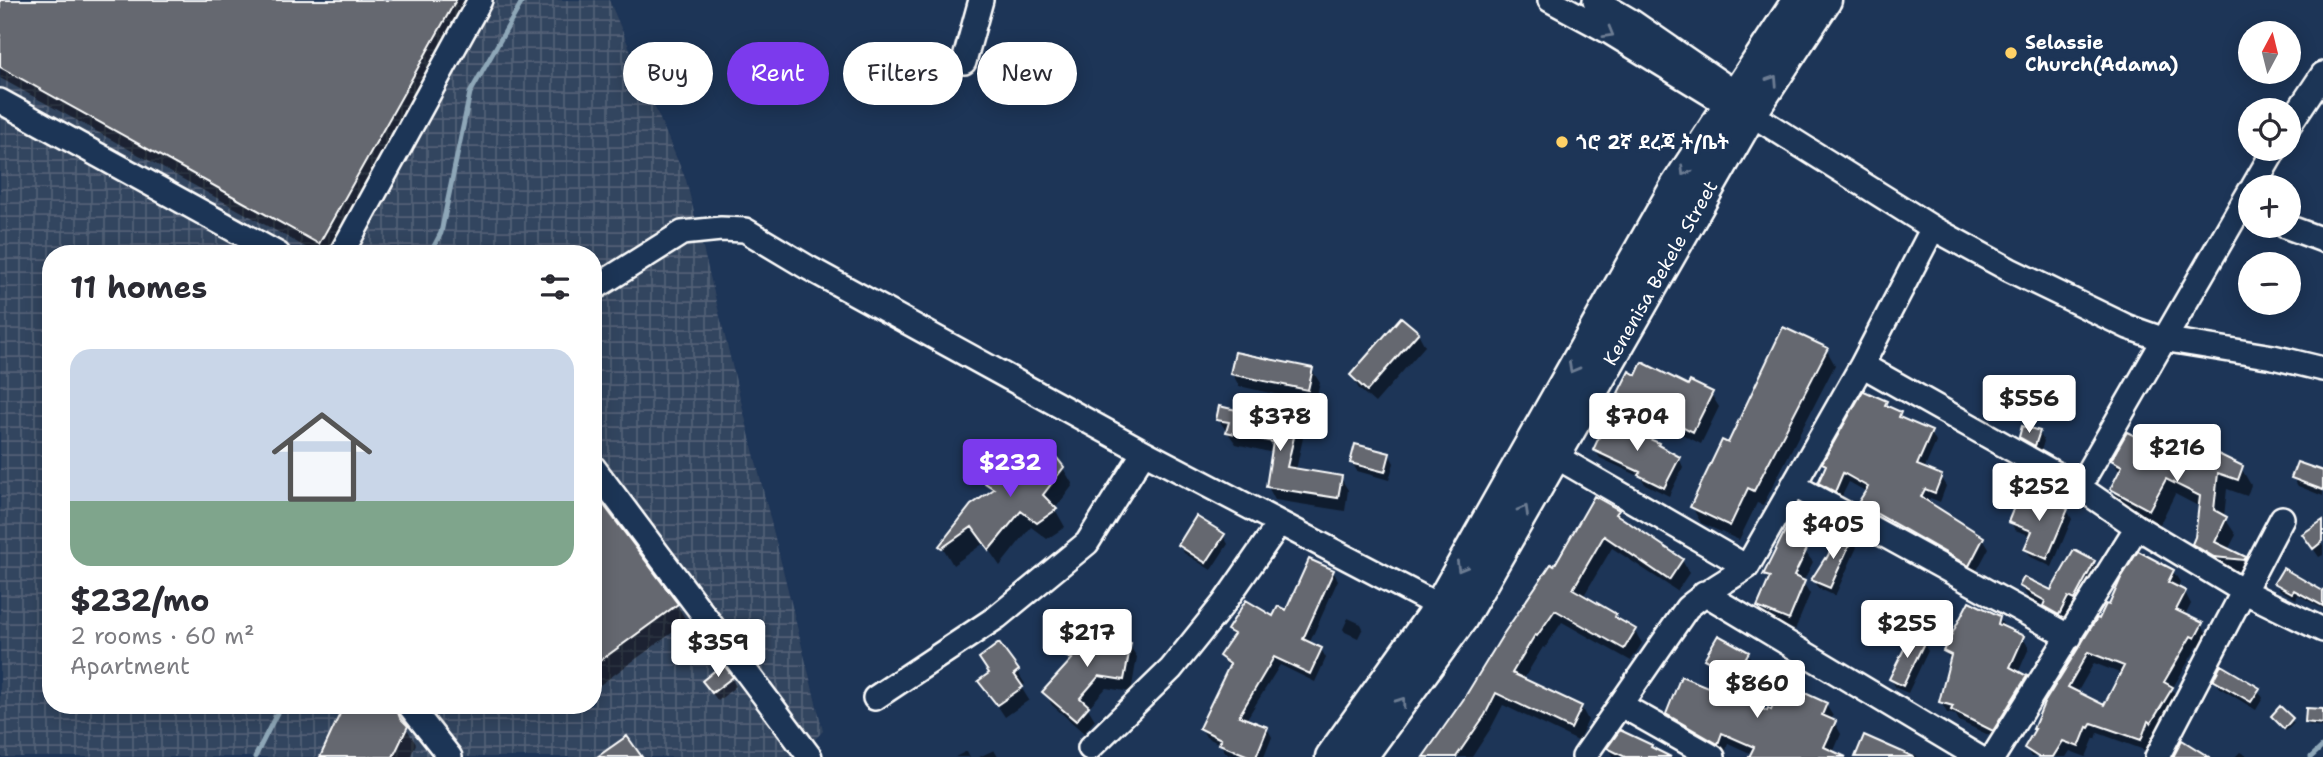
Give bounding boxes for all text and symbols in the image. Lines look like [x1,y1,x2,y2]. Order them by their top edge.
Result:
north arrow [2238,21,2301,84]
map controls [2238,21,2301,315]
one-way arrow [1602,25,1615,38]
place label: Selassie Church(Adama) [2025,30,2178,77]
chip: Buy [623,42,713,105]
chip: Rent [727,42,829,105]
chip: Filters [843,42,963,105]
chip: New [977,42,1077,105]
marker: Selassie Church(Adama) [2003,45,2019,61]
one-way arrow [1765,75,1778,88]
button: locate [2238,98,2301,161]
place label: ጎሮ 2ኛ ደረጃ ት/ቤት [1576,130,1729,155]
marker: ጎሮ 2ኛ ደረጃ ት/ቤት [1554,134,1570,150]
one-way arrow [1681,163,1694,176]
button: + [2238,175,2301,238]
street label: Kenenisa Bekele Street [1598,176,1723,370]
button: − [2238,252,2301,315]
text: 11 homes [70,267,207,308]
icon: filters [536,268,574,306]
one-way arrow [1568,361,1581,374]
pin: $556 [1988,376,2070,435]
text: $556 [1999,383,2059,413]
pin: $378 [1239,393,1321,453]
pin: $704 [1596,393,1678,453]
icon: home [259,394,385,520]
text: $378 [1249,401,1311,431]
text: $704 [1605,401,1669,431]
pin: $216 [2136,424,2218,484]
text: $216 [2149,432,2205,462]
pin: $232 [969,440,1051,499]
text: $232 [979,447,1041,477]
pin: $252 [1998,463,2080,523]
text: $252 [2008,471,2070,501]
pin: $405 [1792,502,1874,561]
one-way arrow [1516,505,1529,517]
text: $405 [1802,509,1864,539]
one-way arrow [1456,559,1469,572]
text: $232/mo [70,580,209,621]
pin: $255 [1866,600,1948,660]
text: $255 [1877,608,1937,638]
pin: $217 [1046,610,1128,669]
text: $217 [1059,617,1115,647]
pin: $359 [677,620,759,679]
text: 2 rooms · 60 m² [70,621,255,651]
text: $359 [687,627,749,657]
text: Apartment [70,651,190,681]
pin: $860 [1716,660,1798,720]
text: $860 [1725,668,1789,698]
one-way arrow [1393,697,1406,710]

